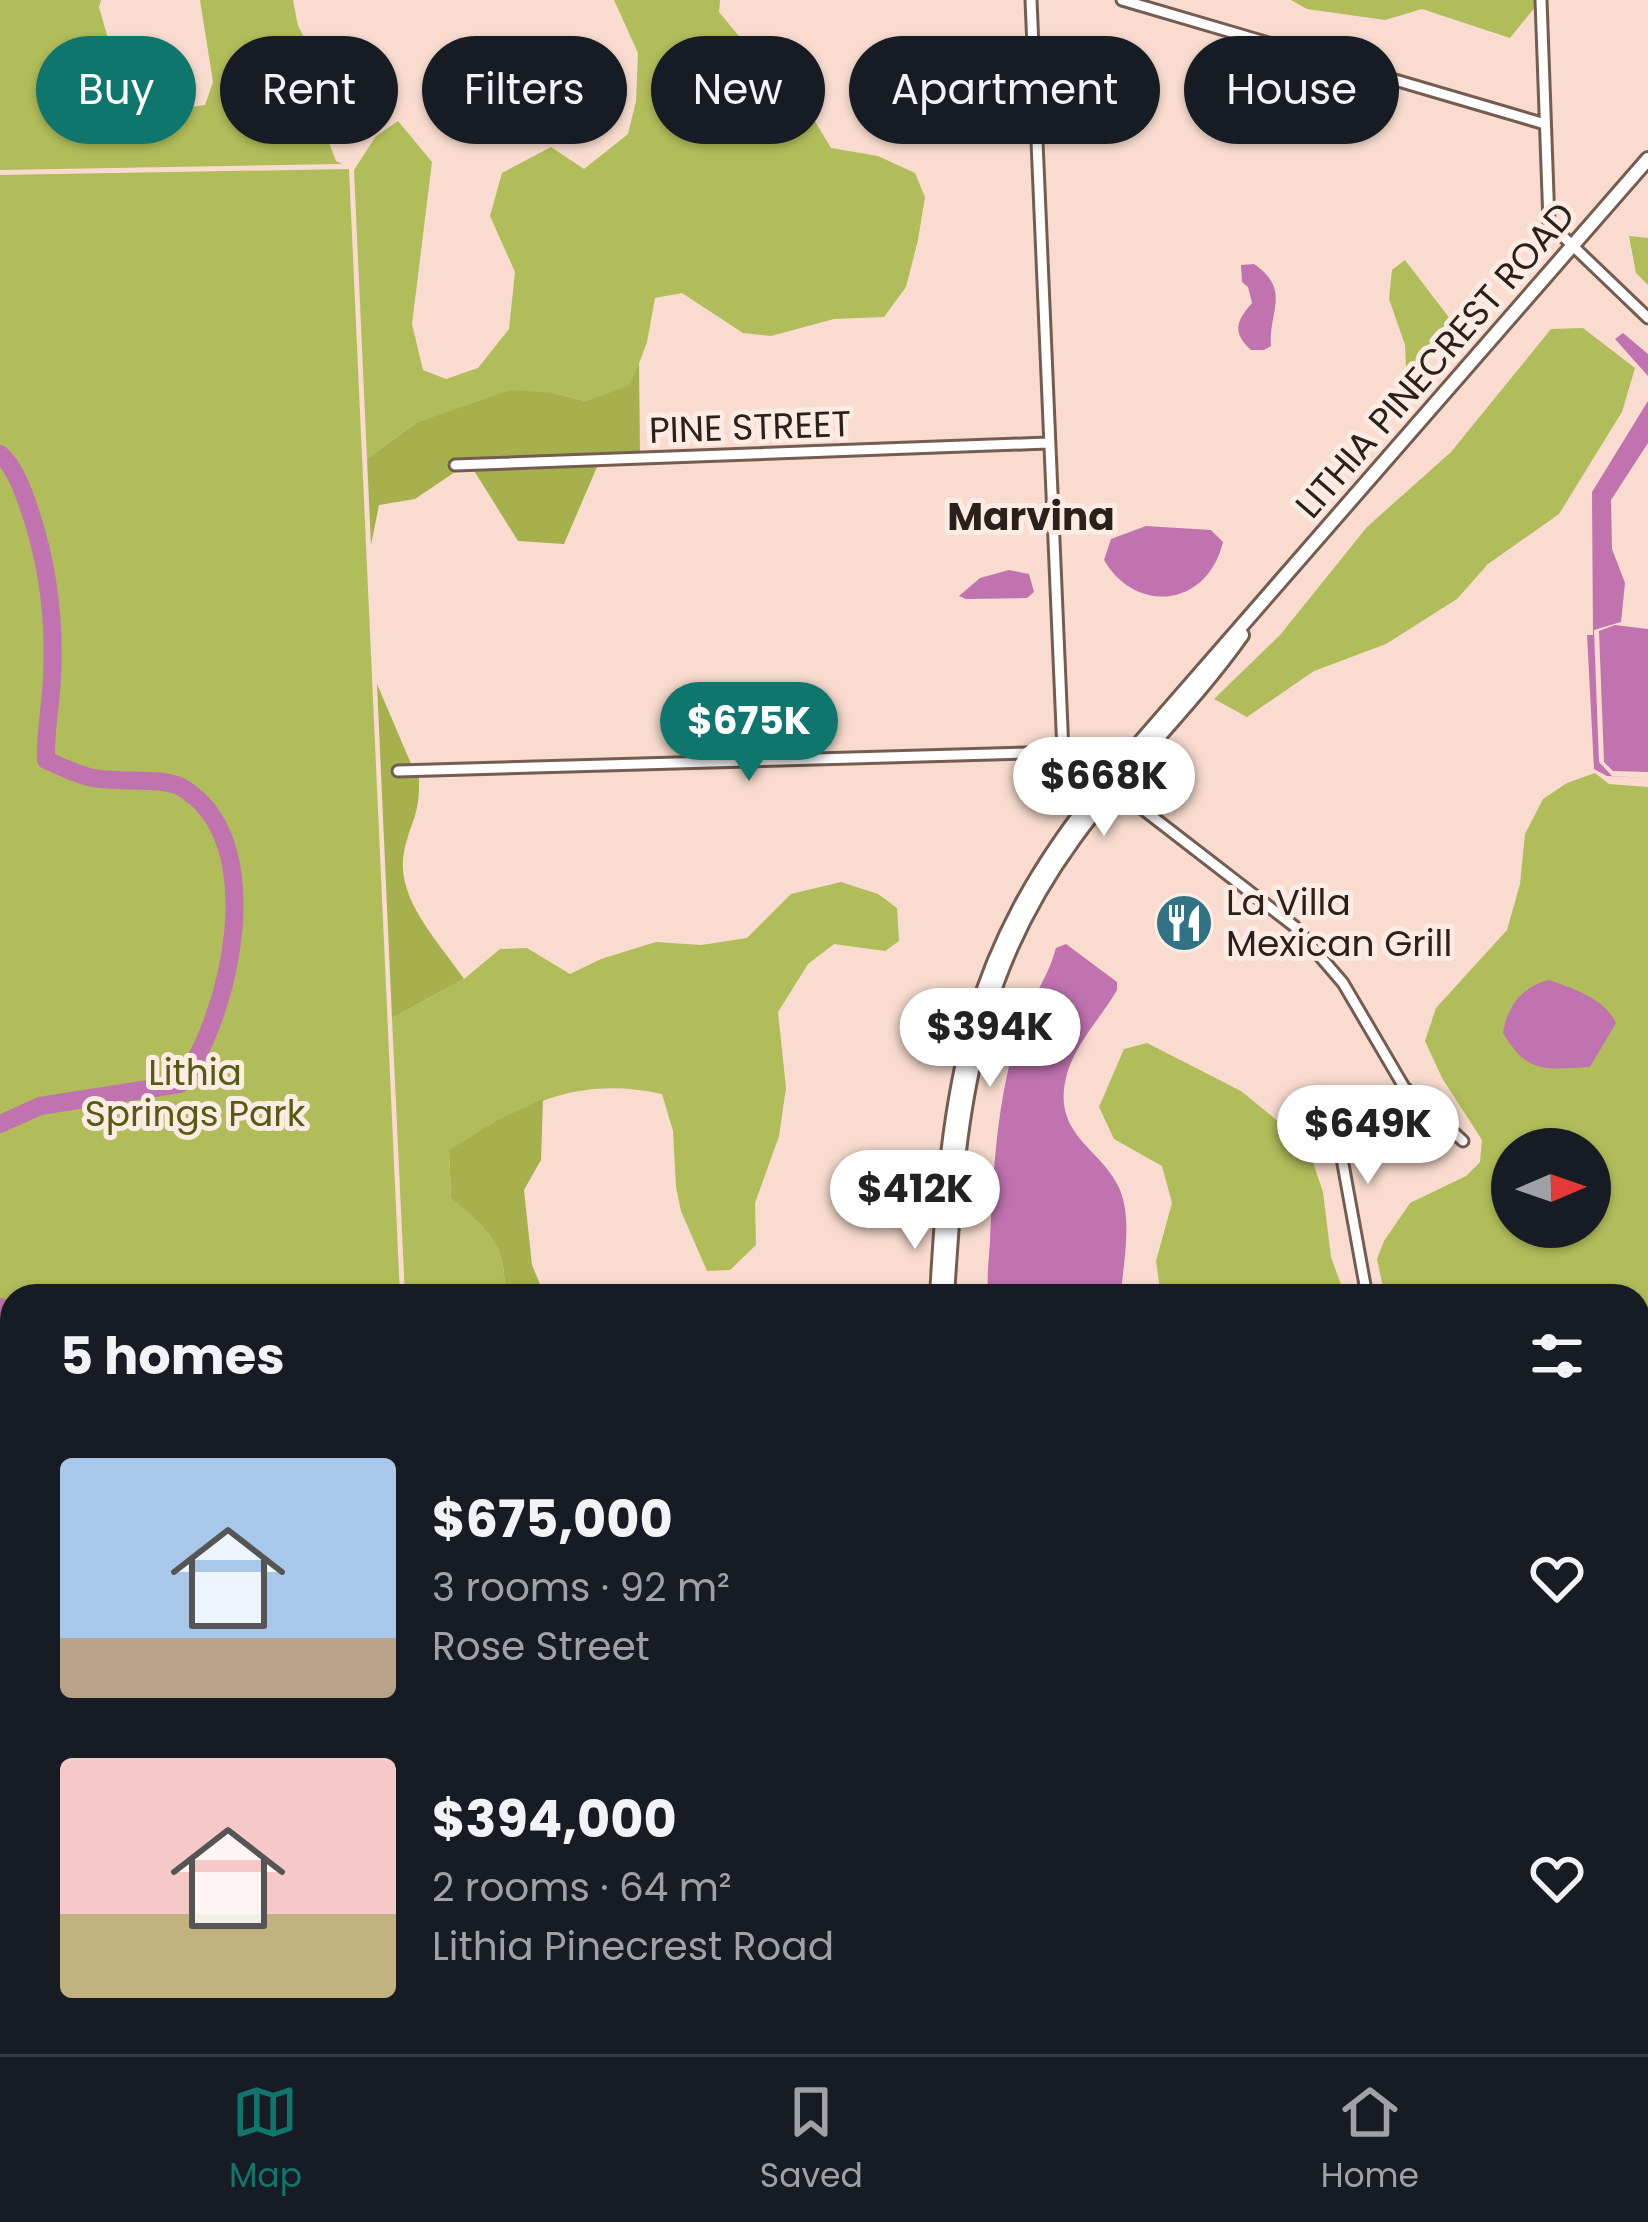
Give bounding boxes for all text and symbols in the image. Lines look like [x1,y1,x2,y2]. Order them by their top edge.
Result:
chip: Buy [36,36,196,144]
chip: Rent [220,36,398,144]
chip: Filters [422,36,627,144]
chip: New [651,36,825,144]
chip: Apartment [849,36,1160,144]
chip: House [1184,36,1399,144]
street label: LITHIA PINECREST ROAD [1283,191,1587,529]
street label: PINE STREET [648,398,852,456]
district label: Marvina [947,489,1115,544]
pin: $675K [665,682,833,784]
text: $675K [687,693,811,748]
pin: $668K [1020,737,1188,839]
text: $668K [1040,748,1168,803]
place label: La Villa Mexican Grill [1226,877,1452,969]
restaurant icon: La Villa Mexican Grill [1153,892,1215,954]
pin: $394K [906,988,1074,1090]
text: $394K [927,999,1053,1054]
park label: Lithia Springs Park [85,1047,306,1139]
pin: $649K [1284,1085,1452,1187]
text: $649K [1304,1096,1432,1151]
north arrow [1491,1128,1611,1248]
map controls [1491,1128,1611,1248]
pin: $412K [831,1150,999,1252]
text: $412K [857,1161,973,1216]
text: 5 homes [60,1320,285,1392]
icon: filters [1524,1323,1590,1389]
text: $675,000 [432,1483,673,1555]
icon: home [156,1506,300,1650]
icon: heart [1524,1545,1590,1611]
text: 3 rooms · 92 m² [432,1560,730,1615]
text: Rose Street [432,1619,650,1674]
text: $394,000 [432,1783,677,1855]
icon: home [156,1806,300,1950]
icon: heart [1524,1845,1590,1911]
text: 2 rooms · 64 m² [432,1860,732,1915]
text: Lithia Pinecrest Road [432,1919,834,1974]
tab: Map [229,2079,302,2201]
tab: Saved [760,2079,863,2201]
tab: Home [1321,2079,1419,2201]

